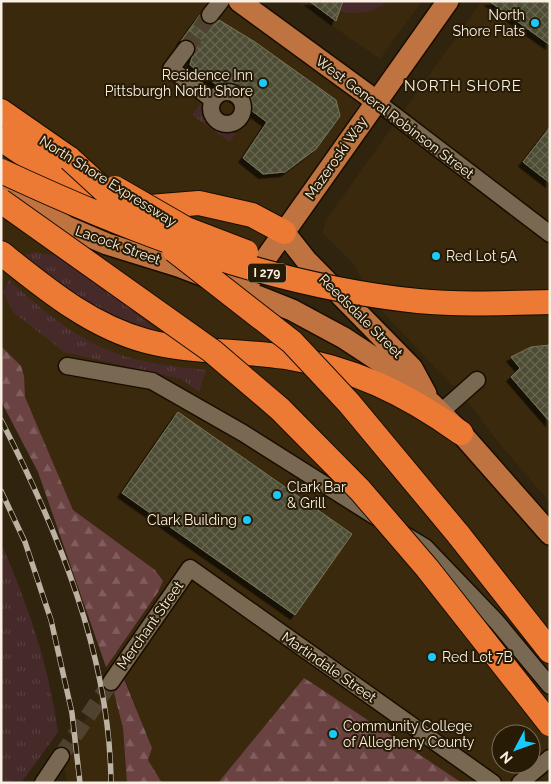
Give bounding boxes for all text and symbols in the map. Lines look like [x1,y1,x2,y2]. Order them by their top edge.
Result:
place label: North Shore Flats [452,7,525,39]
marker: North Shore Flats [529,17,541,29]
street label: West General Robinson Street [313,52,477,182]
place label: Residence Inn Pittsburgh North Shore [105,67,253,99]
marker: Residence Inn Pittsburgh North Shore [257,77,269,89]
district label: NORTH SHORE [404,77,522,95]
street label: Mazeroski Way [302,113,371,202]
street label: North Shore Expressway [37,132,180,230]
street label: Lacock Street [73,222,163,268]
place label: Red Lot 5A [446,248,518,264]
marker: Red Lot 5A [430,250,442,262]
road number: I 279 [248,264,286,282]
street label: Reedsdale Street [316,271,406,361]
place label: Clark Bar & Grill [287,479,346,511]
marker: Clark Bar & Grill [271,489,283,501]
place label: Clark Building [147,512,237,528]
marker: Clark Building [241,514,253,526]
street label: Merchant Street [114,578,186,672]
street label: Martindale Street [279,628,379,706]
place label: Red Lot 7B [442,649,513,665]
marker: Red Lot 7B [426,651,438,663]
place label: Community College of Allegheny County [343,718,475,750]
north arrow [491,724,541,774]
marker: Community College of Allegheny County [327,728,339,740]
text: N [497,748,516,767]

